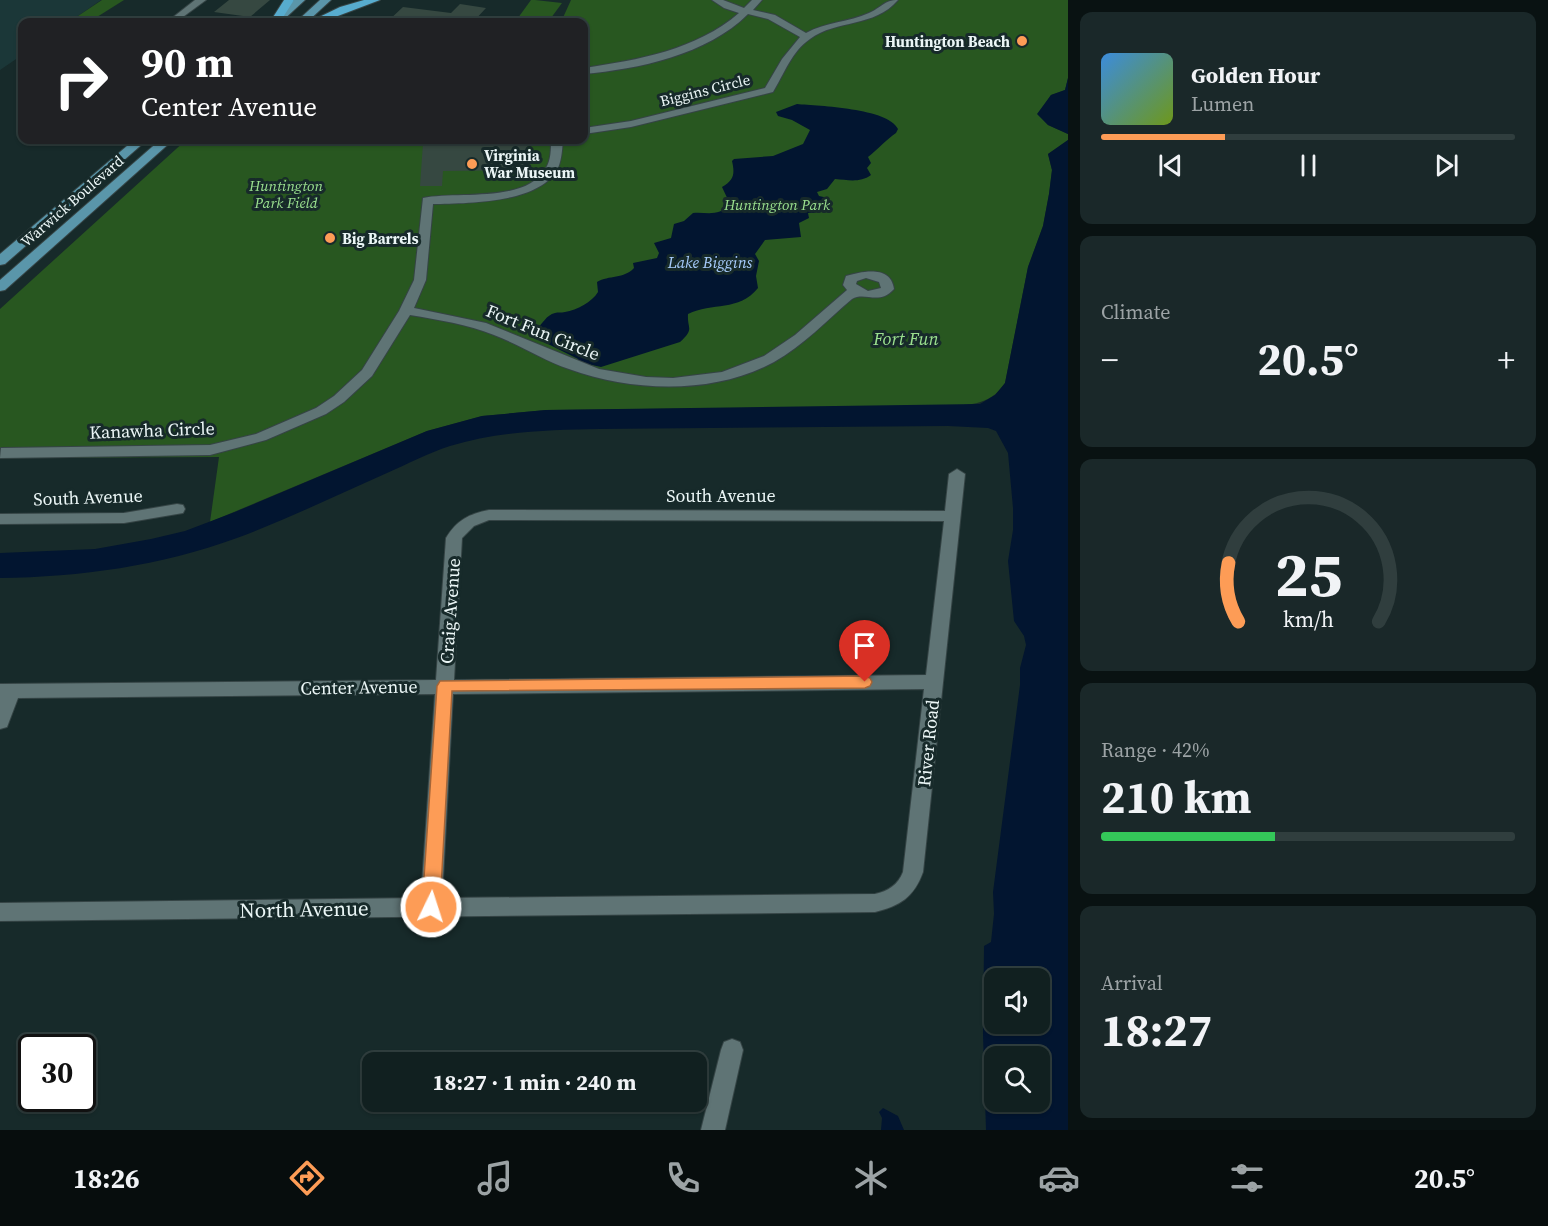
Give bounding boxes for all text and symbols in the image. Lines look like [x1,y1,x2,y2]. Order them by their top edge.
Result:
place label: Huntington Beach [885,31,1010,52]
text: 90 m [141,33,234,91]
marker: Huntington Beach [1015,34,1029,48]
icon: right [42,42,120,120]
text: Golden Hour [1191,60,1320,90]
street label: Biggins Circle [658,69,753,111]
text: Center Avenue [141,88,317,125]
text: Lumen [1191,90,1254,118]
place label: Virginia War Museum [484,145,575,183]
icon: previous [1154,149,1187,182]
icon: pause [1292,149,1325,182]
icon: next [1430,149,1463,182]
street label: Warwick Boulevard [16,150,128,252]
marker: Virginia War Museum [465,157,479,171]
park label: Huntington Park Field [248,175,323,213]
park label: Huntington Park [723,194,831,215]
place label: Big Barrels [342,228,419,249]
marker: Big Barrels [323,231,337,245]
water label: Lake Biggins [667,251,753,273]
street label: Fort Fun Circle [482,298,604,366]
text: Climate [1101,298,1170,326]
park label: Fort Fun [872,326,939,351]
text: 20.5° [1257,328,1359,390]
text: − [1101,337,1119,382]
text: + [1498,337,1515,382]
street label: Kanawha Circle [89,415,215,445]
street label: South Avenue [33,483,143,511]
street label: South Avenue [666,483,776,508]
text: 25 [1274,531,1342,617]
street label: Craig Avenue [434,557,466,665]
text: km/h [1282,605,1334,634]
pin [839,620,890,682]
icon: arrive [848,629,881,662]
street label: Center Avenue [300,673,418,701]
street label: River Road [911,698,945,788]
text: Range · 42% [1101,736,1210,764]
text: 210 km [1101,766,1252,828]
position arrow [399,875,463,939]
street label: North Avenue [239,893,369,925]
map controls [984,968,1050,1112]
button: sound [984,968,1050,1034]
text: Arrival [1101,969,1163,997]
text: 18:27 [1101,999,1212,1061]
speed limit sign: 30 [18,1034,96,1112]
button: search [984,1046,1050,1112]
text: 18:27 · 1 min · 240 m [433,1067,636,1097]
icon: directions [286,1157,328,1199]
icon: music [474,1157,516,1199]
icon: phone [662,1157,704,1199]
icon: climate [850,1157,892,1199]
icon: car [1038,1157,1080,1199]
icon: filters [1226,1157,1268,1199]
text: 18:26 [73,1160,140,1197]
text: 20.5° [1414,1160,1475,1197]

